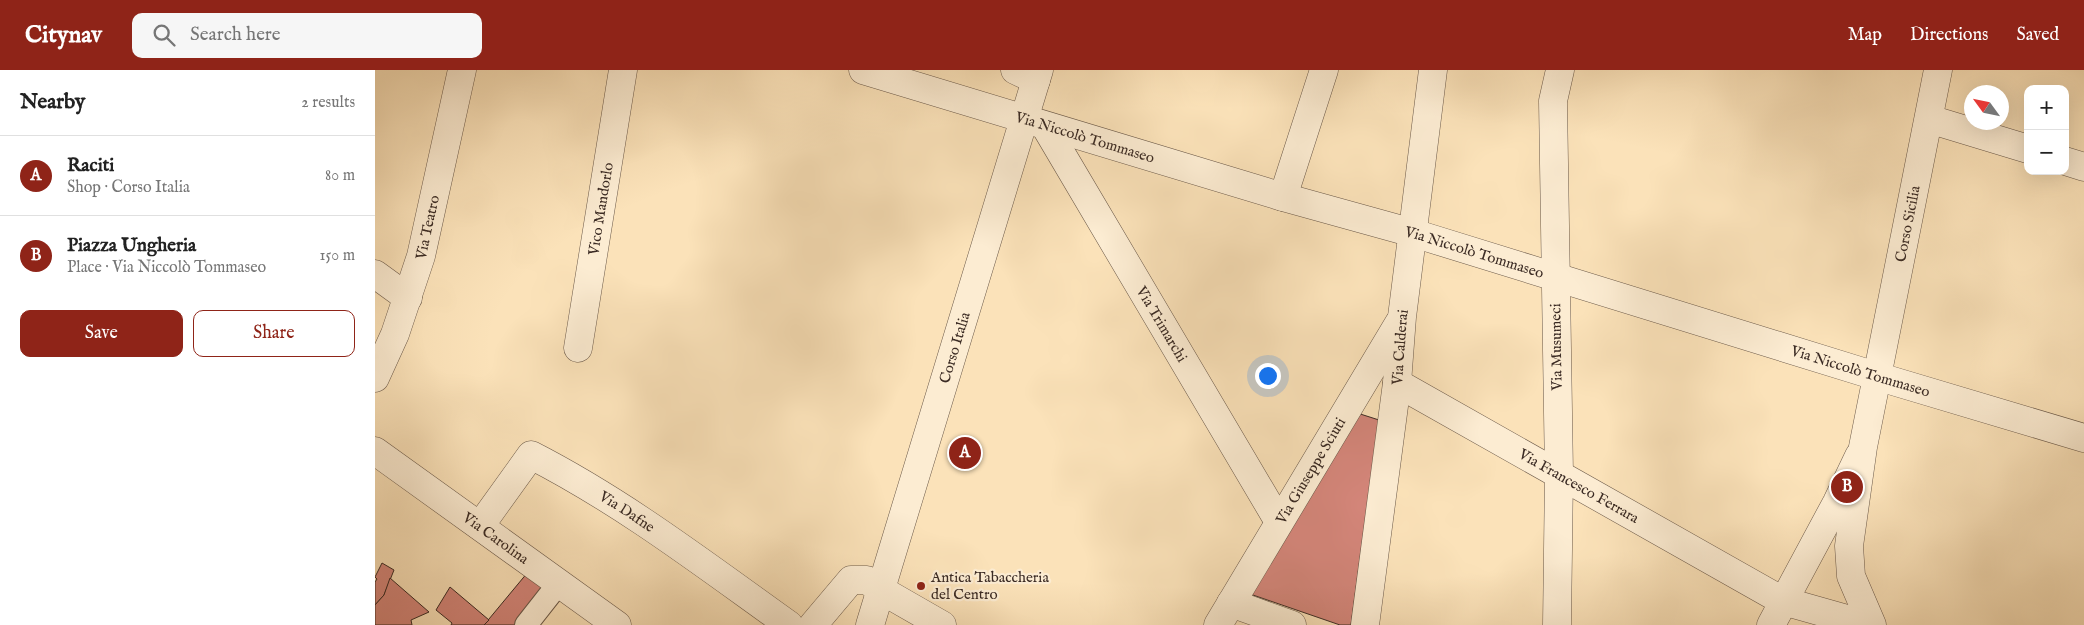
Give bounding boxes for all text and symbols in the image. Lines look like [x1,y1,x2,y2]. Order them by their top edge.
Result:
search box [132,13,482,58]
text: Citynav [25,20,102,51]
icon: search [150,21,178,49]
text: Search here [190,23,281,47]
text: Map [1848,24,1882,47]
text: Directions [1910,24,1988,47]
text: Saved [2016,24,2059,47]
north arrow [1964,85,2009,130]
map controls [2024,85,2069,175]
button: + [2024,85,2069,130]
text: Nearby [20,89,85,116]
text: 2 results [301,93,355,113]
street label: Via Niccolò Tommaseo [1012,107,1157,168]
button: − [2024,130,2069,175]
text: Raciti [67,154,114,178]
street label: Vico Mandorlo [584,161,618,258]
text: A [31,166,41,186]
text: 80 m [325,166,355,186]
text: Shop · Corso Italia [67,178,190,198]
street label: Corso Sicilia [1891,183,1925,264]
street label: Via Teatro [411,193,444,262]
street label: Via Niccolò Tommaseo [1402,222,1546,283]
text: Piazza Ungheria [67,234,196,258]
text: B [31,246,41,266]
text: 150 m [320,246,355,266]
text: Place · Via Niccolò Tommaseo [67,258,266,278]
street label: Via Trimarchi [1131,282,1191,366]
street label: Via Musumeci [1546,303,1567,392]
street label: Via Calderai [1388,308,1413,387]
street label: Corso Italia [935,309,975,386]
button: Save [20,310,183,357]
button: Share [193,310,355,357]
street label: Via Niccolò Tommaseo [1788,341,1932,402]
your location [1255,363,1281,389]
street label: Via Giuseppe Sciuti [1271,414,1350,528]
pin: A [949,434,981,472]
street label: Via Francesco Ferrara [1514,444,1643,528]
pin: B [1831,468,1863,506]
street label: Via Dafne [595,486,658,537]
street label: Via Carolina [458,508,533,569]
place label: Antica Tabaccheria del Centro [930,568,1049,604]
marker: Antica Tabaccheria del Centro [915,580,927,592]

